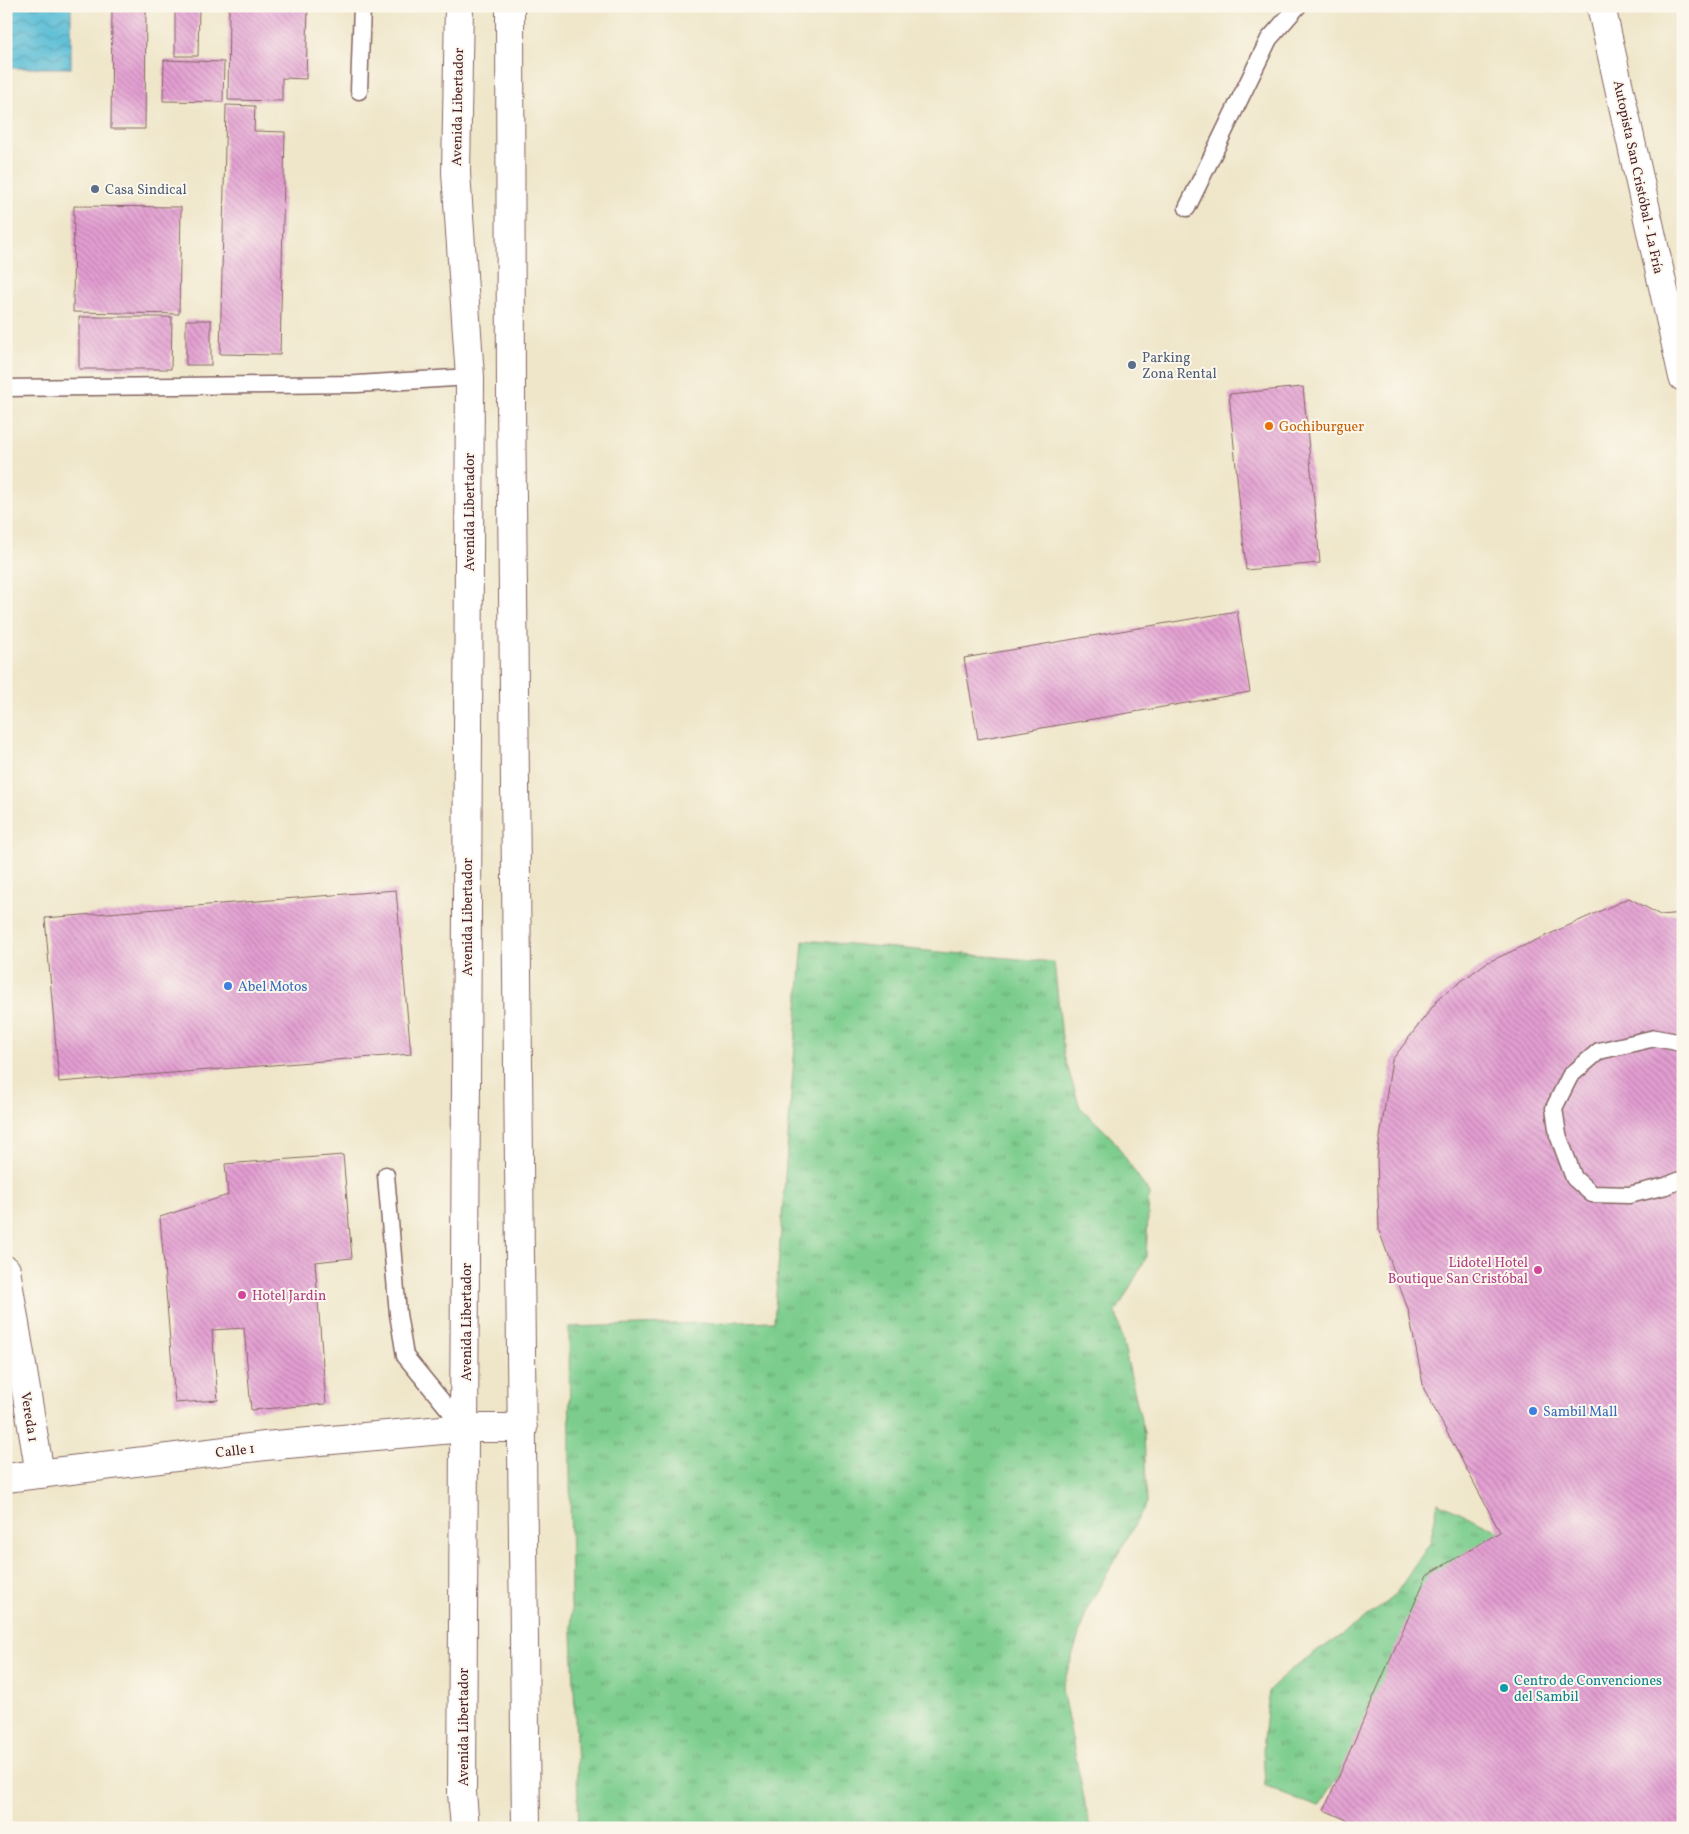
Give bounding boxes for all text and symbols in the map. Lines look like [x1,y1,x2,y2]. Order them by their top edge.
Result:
street label: Avenida Libertador [448,48,469,166]
street label: Autopista San Cristóbal - La Fría [1608,79,1667,276]
place label: Casa Sindical [105,181,187,200]
marker: Casa Sindical [89,183,101,195]
place label: Parking Zona Rental [1142,349,1217,384]
marker: Parking Zona Rental [1126,359,1138,371]
place label: Gochiburguer [1279,418,1364,437]
marker: Gochiburguer [1263,420,1275,432]
street label: Avenida Libertador [461,453,480,571]
street label: Avenida Libertador [459,858,478,976]
place label: Abel Motos [238,978,308,997]
marker: Abel Motos [222,980,234,992]
place label: Lidotel Hotel Boutique San Cristóbal [1388,1254,1528,1289]
street label: Avenida Libertador [458,1263,477,1381]
marker: Lidotel Hotel Boutique San Cristóbal [1532,1264,1544,1276]
place label: Hotel Jardin [252,1287,326,1306]
marker: Hotel Jardin [236,1289,248,1301]
street label: Vereda 1 [15,1391,42,1444]
place label: Sambil Mall [1543,1403,1617,1422]
marker: Sambil Mall [1527,1405,1539,1417]
street label: Calle 1 [214,1440,256,1463]
street label: Avenida Libertador [455,1668,474,1786]
place label: Centro de Convenciones del Sambil [1514,1672,1662,1707]
marker: Centro de Convenciones del Sambil [1498,1682,1510,1694]

